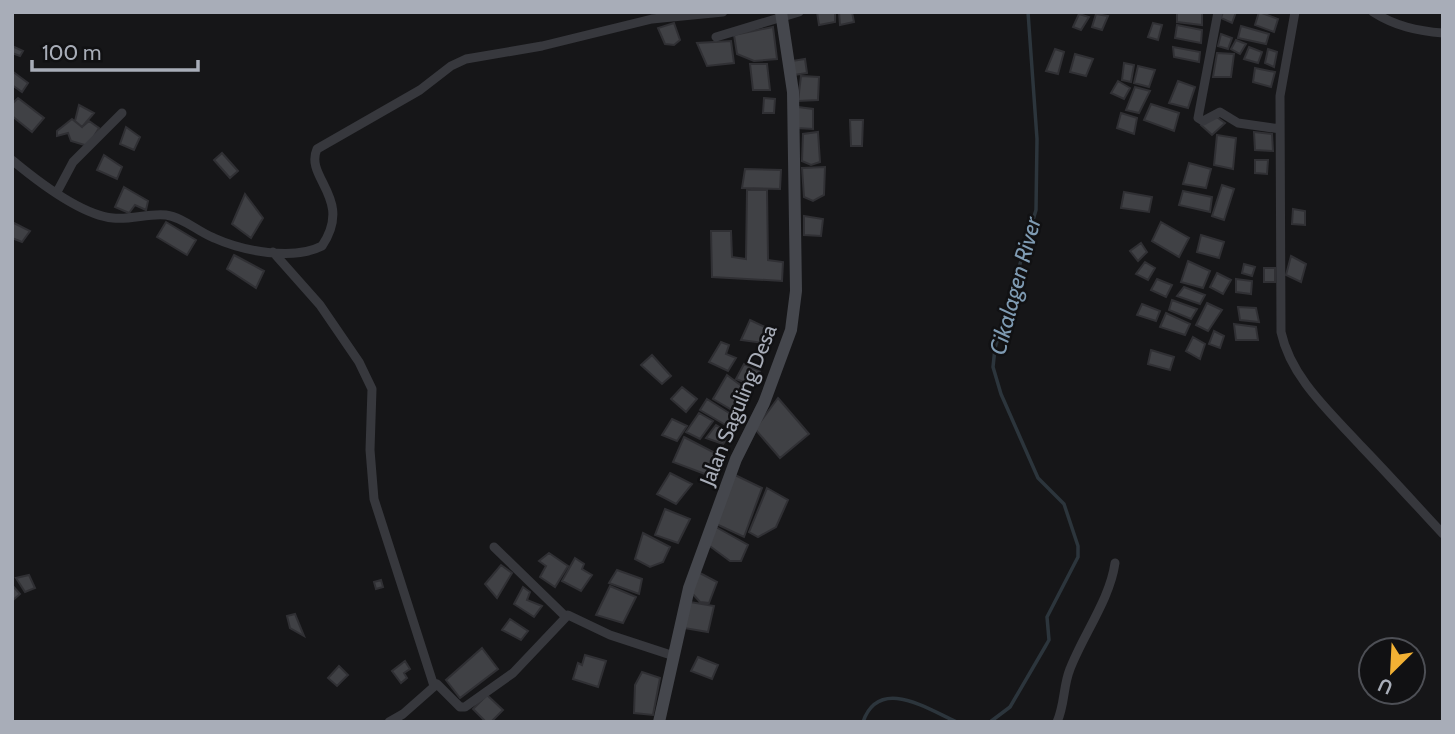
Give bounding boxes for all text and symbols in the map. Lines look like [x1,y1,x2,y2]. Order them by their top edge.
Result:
scale bar [32,28,198,72]
text: 100 m [42,40,101,65]
water label: Cikalagen River [983,213,1047,358]
street label: Jalan Saguling Desa [694,321,782,490]
north arrow [1357,636,1427,706]
text: U [1374,673,1396,699]

